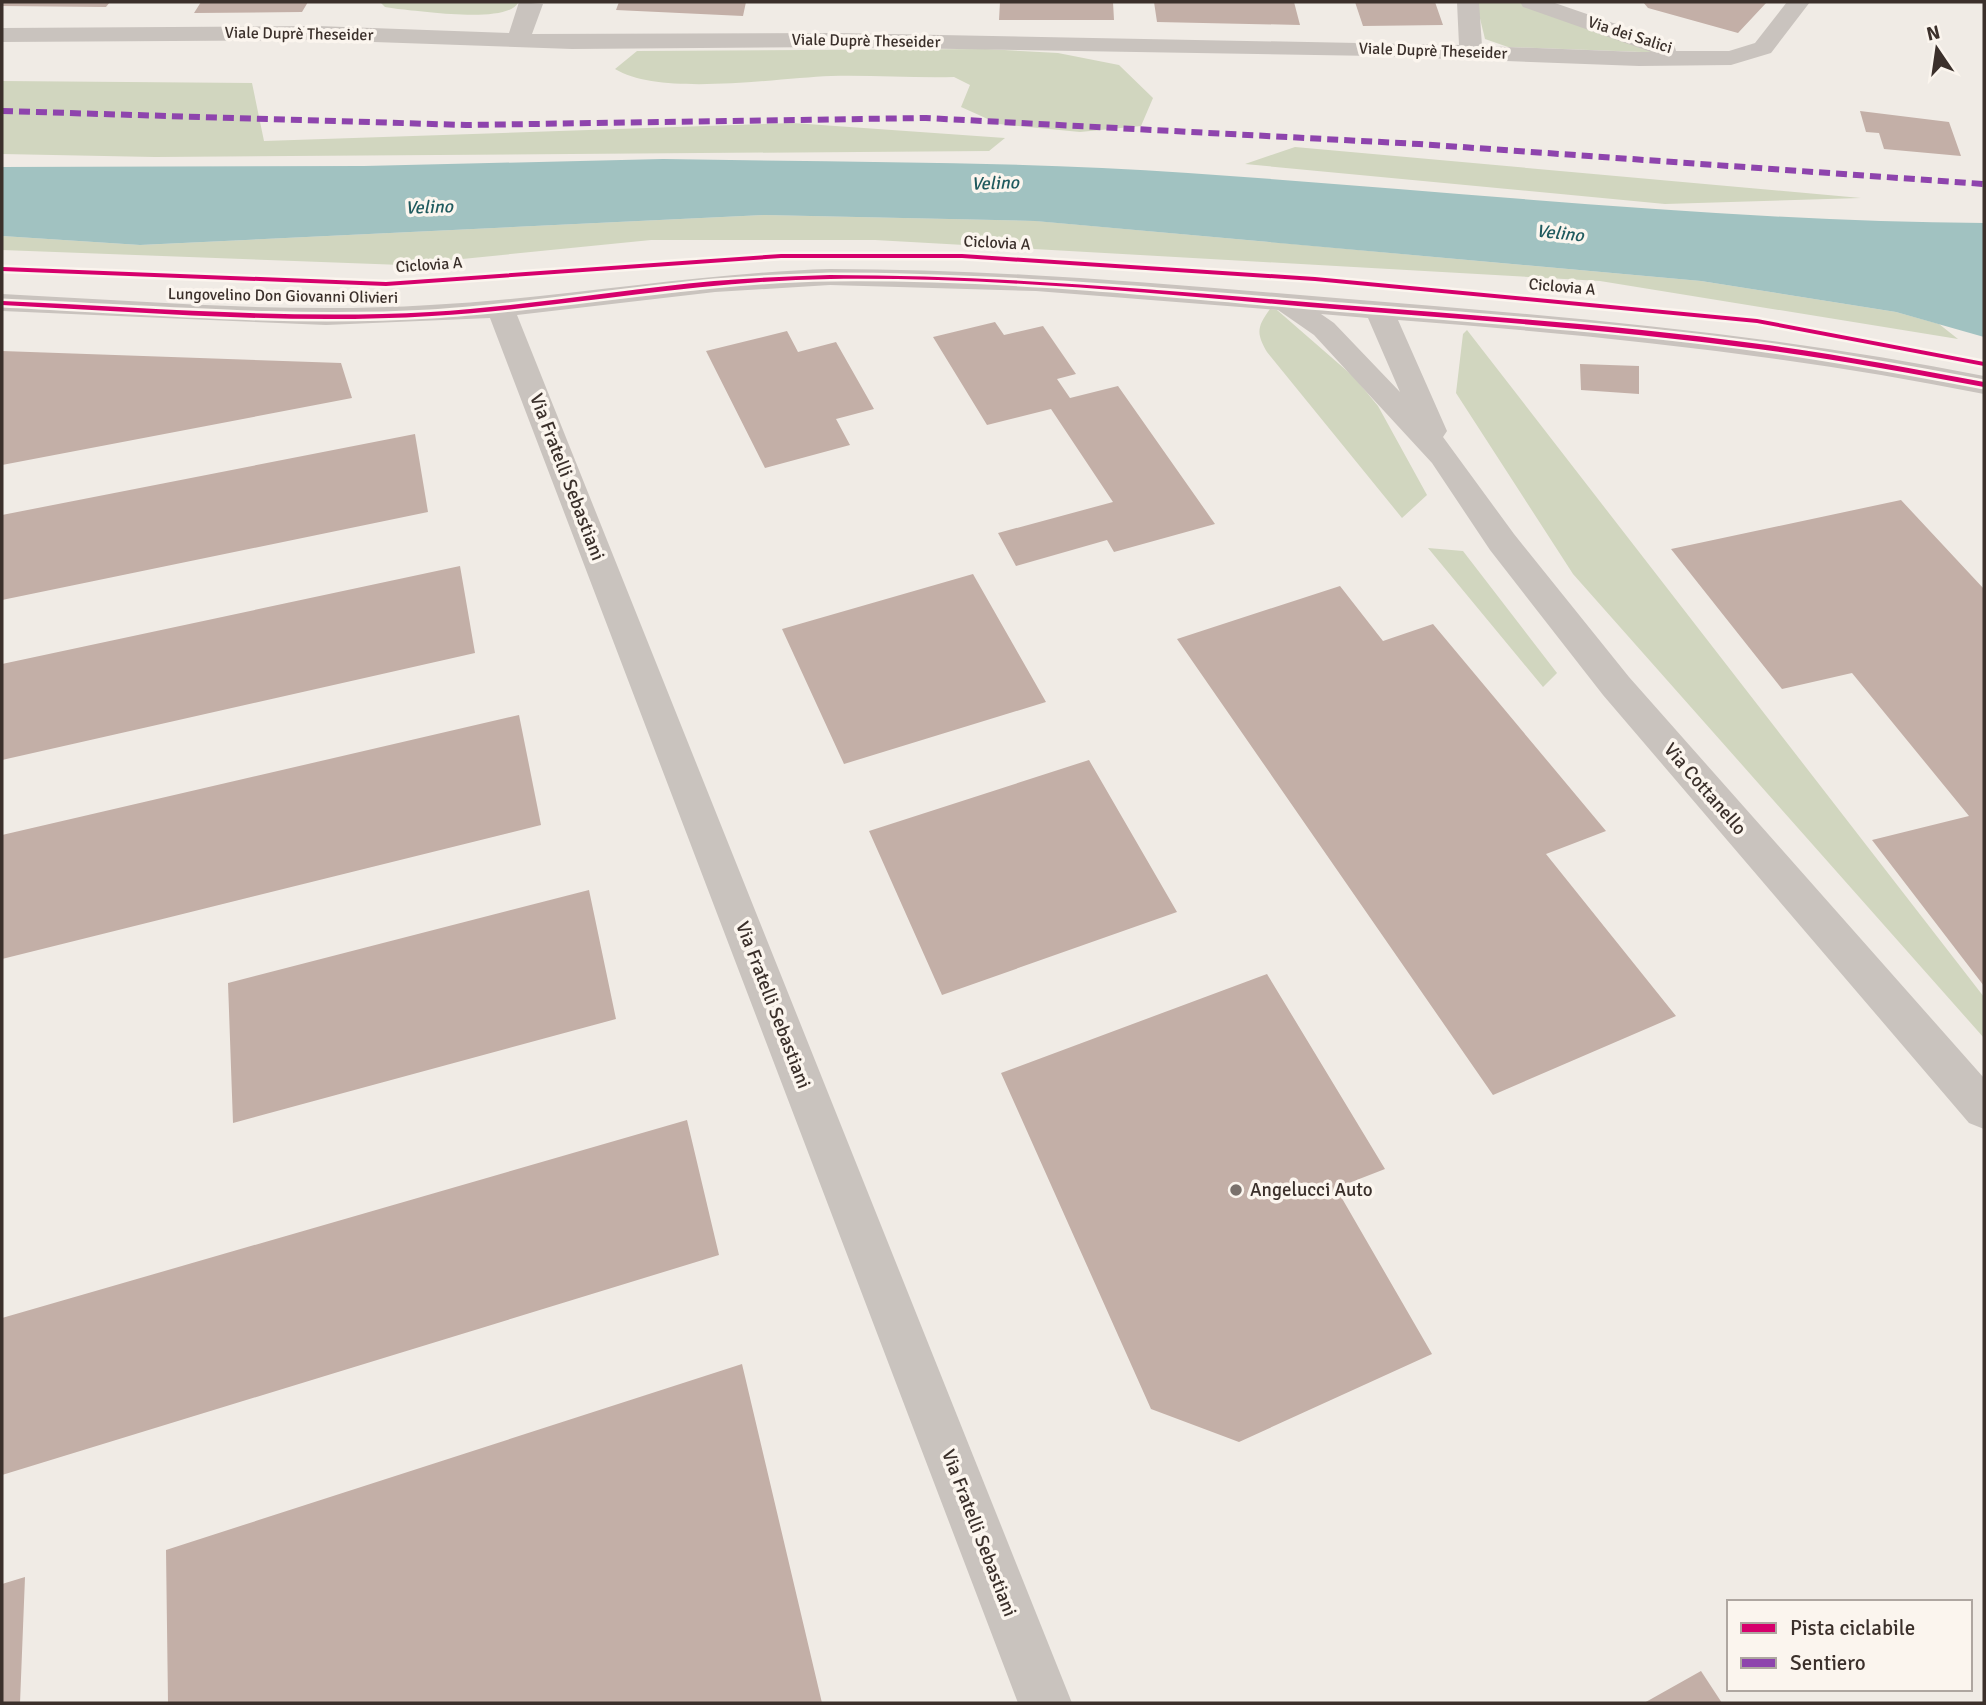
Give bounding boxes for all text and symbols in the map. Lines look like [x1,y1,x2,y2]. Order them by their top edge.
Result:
street label: Via dei Salici [1585,12,1675,58]
north arrow [1902,14,1972,84]
text: N [1924,20,1943,47]
street label: Viale Duprè Theseider [224,23,374,45]
street label: Viale Duprè Theseider [791,30,941,52]
street label: Viale Duprè Theseider [1358,38,1508,64]
water label: Velino [971,171,1021,195]
water label: Velino [405,195,455,219]
water label: Velino [1535,220,1586,247]
street label: Ciclovia A [963,231,1031,255]
street label: Ciclovia A [395,253,463,277]
street label: Ciclovia A [1528,274,1596,300]
street label: Lungovelino Don Giovanni Olivieri [168,284,398,308]
street label: Via Fratelli Sebastiani [524,390,610,564]
street label: Via Cottanello [1658,738,1752,840]
street label: Via Fratelli Sebastiani [730,918,816,1092]
place label: Angelucci Auto [1250,1178,1373,1202]
marker: Angelucci Auto [1228,1182,1244,1198]
street label: Via Fratelli Sebastiani [936,1446,1022,1620]
legend [1727,1600,1972,1691]
text: Pista ciclabile [1790,1615,1915,1641]
text: Sentiero [1790,1650,1866,1676]

